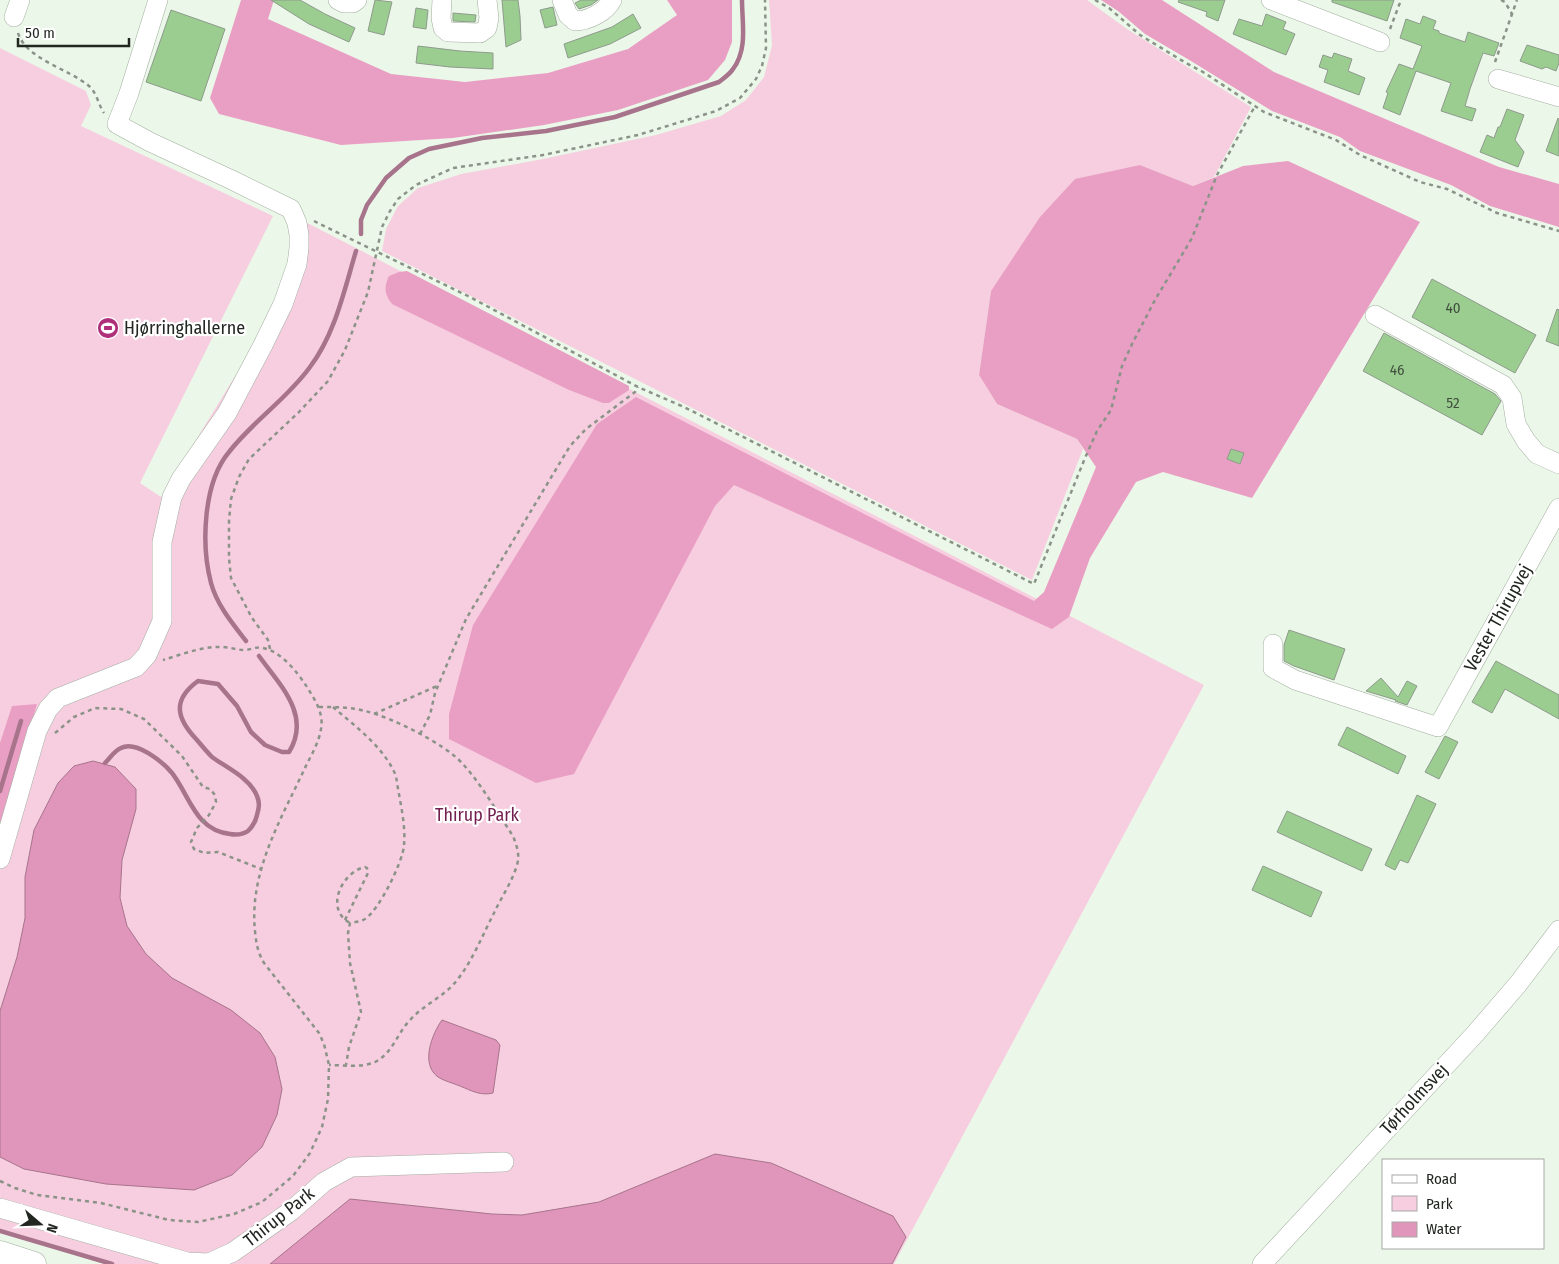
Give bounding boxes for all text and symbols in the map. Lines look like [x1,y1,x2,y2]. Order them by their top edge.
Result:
scale bar [18,15,129,47]
text: 50 m [25,24,55,42]
house number: 40 [1445,299,1461,317]
sports icon: Hjørringhallerne [96,316,120,340]
place label: Hjørringhallerne [124,317,245,339]
house number: 46 [1390,361,1404,379]
house number: 52 [1446,394,1460,412]
street label: Vester Thirupvej [1459,561,1537,675]
park label: Thirup Park [435,804,520,826]
street label: Tørholmsvej [1375,1059,1453,1139]
legend [1382,1159,1544,1249]
text: Road [1426,1170,1457,1188]
street label: Thirup Park [239,1182,319,1251]
text: Park [1426,1195,1453,1213]
north arrow [15,1199,65,1249]
text: Water [1426,1220,1462,1238]
text: N [42,1221,61,1235]

